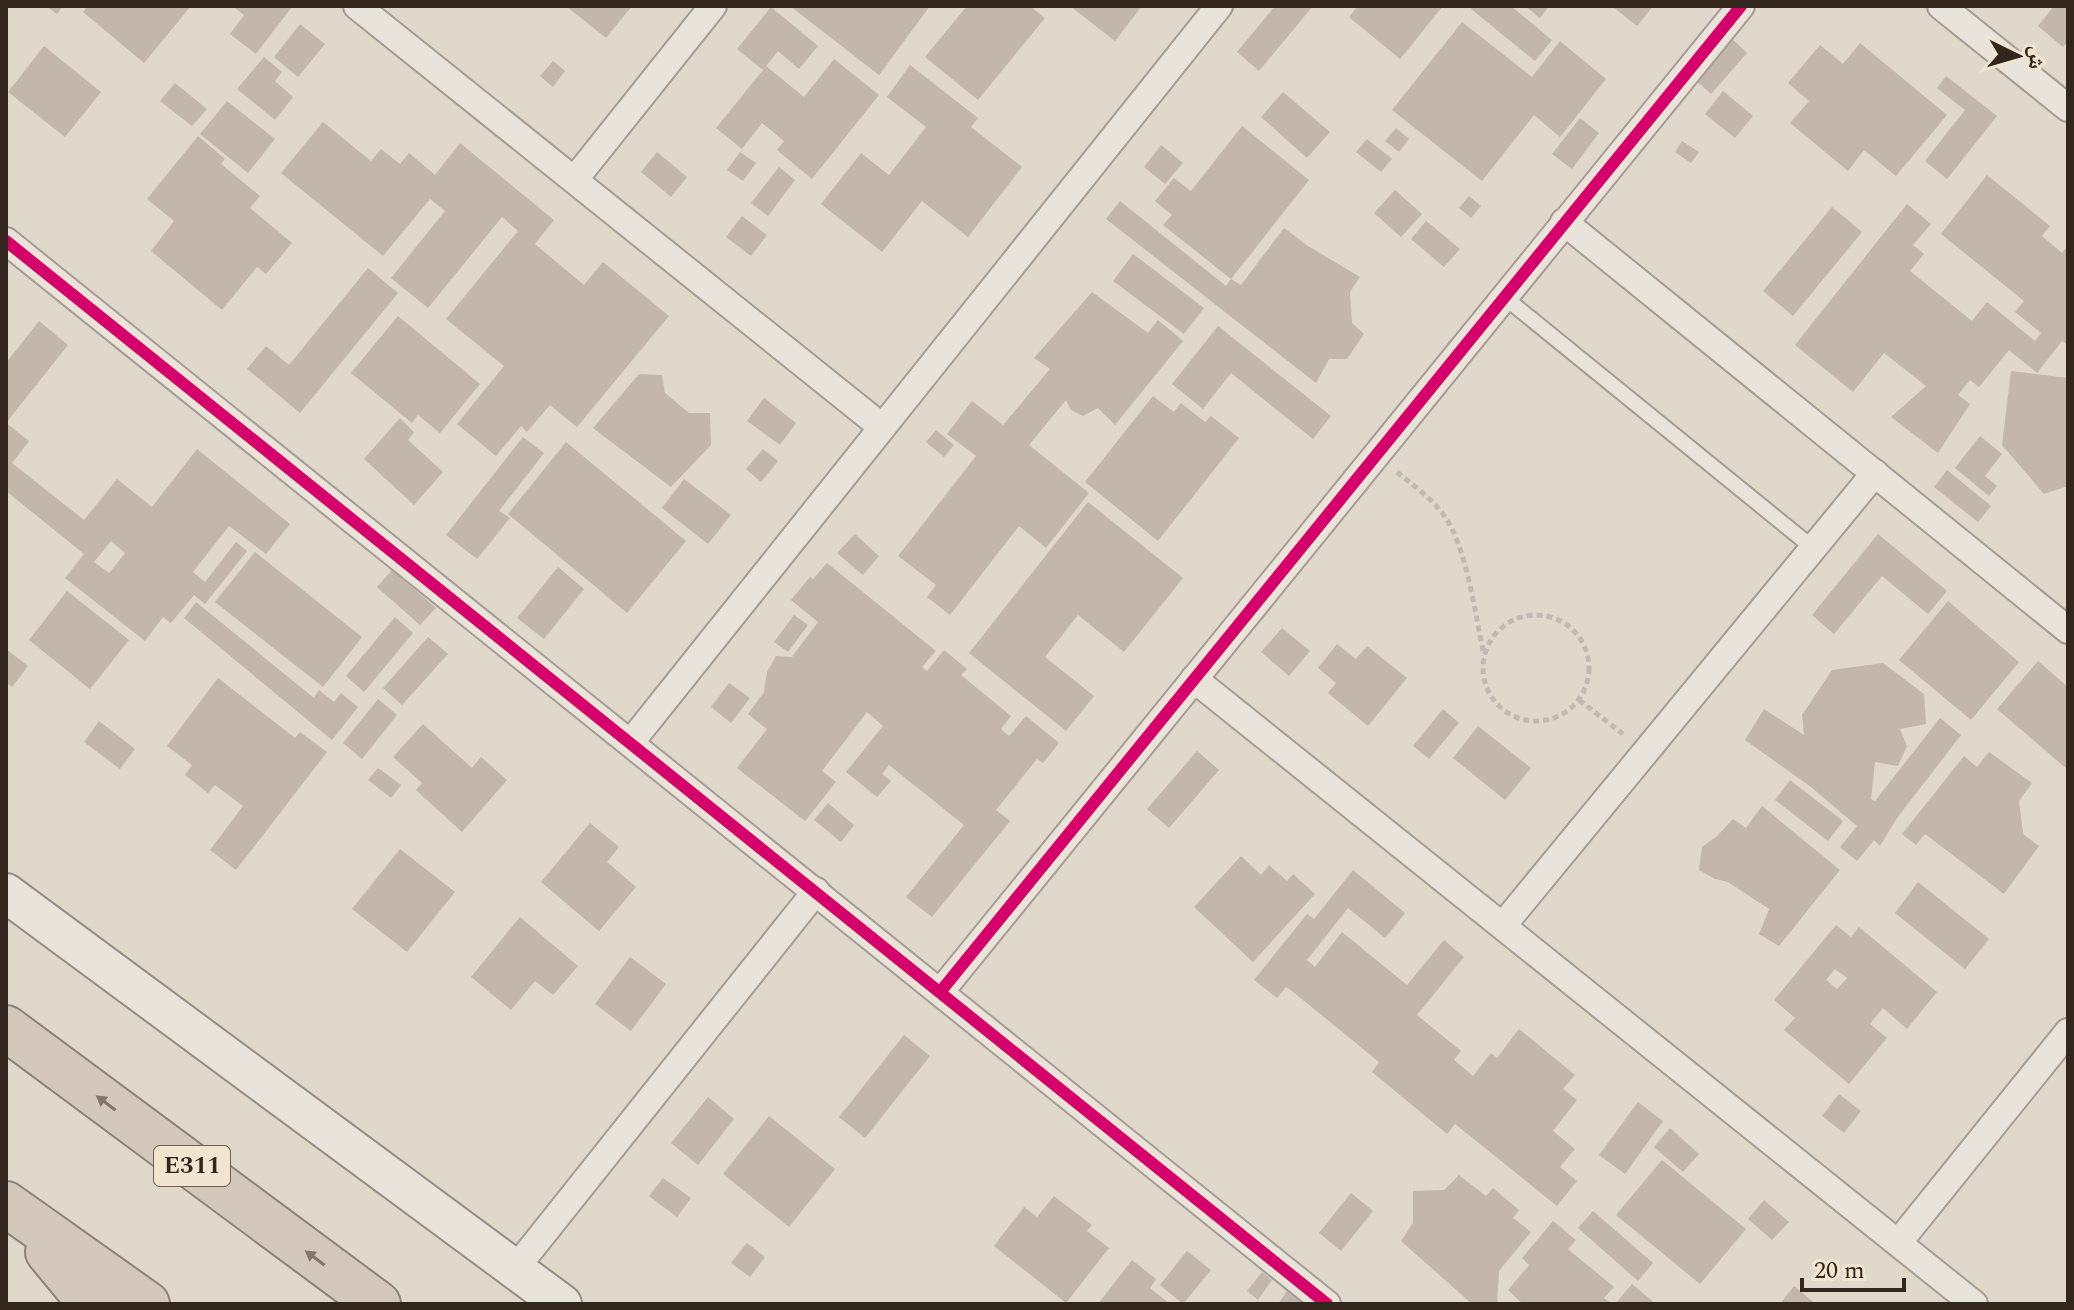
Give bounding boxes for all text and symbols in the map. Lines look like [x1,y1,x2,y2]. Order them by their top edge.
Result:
north arrow [1978,16,2058,96]
text: ش [2019,45,2054,71]
one-way arrow [96,1095,116,1111]
road number: E311 [154,1146,230,1186]
scale bar [1802,1242,1904,1292]
one-way arrow [305,1250,325,1266]
text: 20 m [1814,1253,1865,1289]

